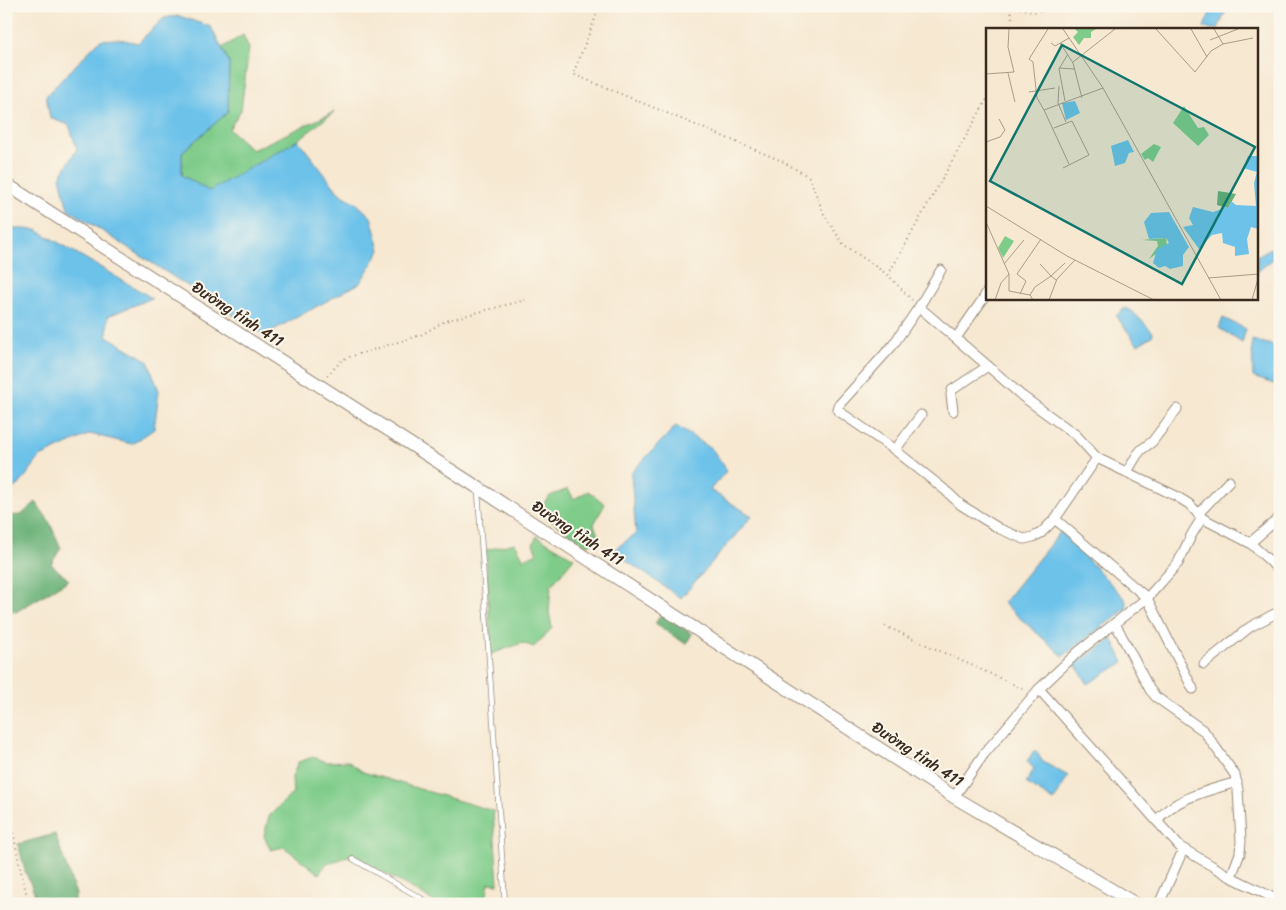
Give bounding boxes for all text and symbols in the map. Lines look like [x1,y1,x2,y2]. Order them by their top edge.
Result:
inset map [986,28,1258,300]
street label: Đường tỉnh 411 [186,273,290,355]
street label: Đường tỉnh 411 [526,492,630,574]
street label: Đường tỉnh 411 [866,713,970,795]

